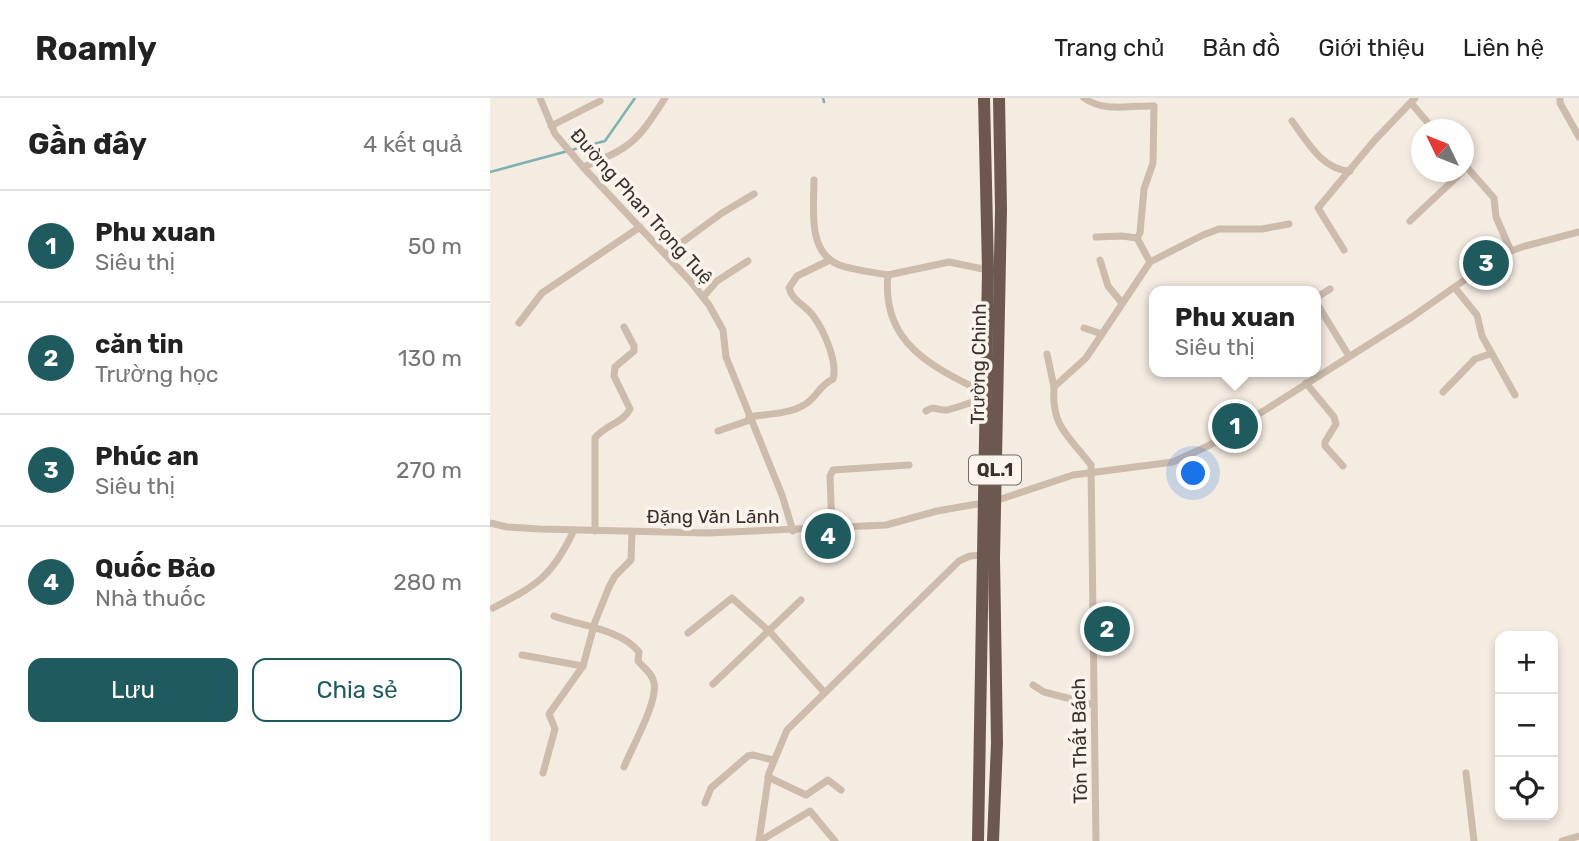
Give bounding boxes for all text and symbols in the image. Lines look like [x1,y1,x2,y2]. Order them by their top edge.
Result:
text: Roamly [35,29,157,68]
text: Trang chủ [1054,34,1164,62]
text: Bản đồ [1202,34,1280,62]
text: Giới thiệu [1318,34,1425,62]
text: Liên hệ [1463,34,1544,62]
north arrow [1411,119,1474,182]
street label: Đường Phan Trọng Tuệ [566,124,718,289]
text: Gần đây [28,126,147,162]
text: 4 kết quả [363,130,462,158]
text: Phu xuan [95,217,216,248]
text: 1 [45,232,57,260]
text: 50 m [408,232,462,260]
pin: 3 [1463,237,1509,289]
text: Siêu thị [95,248,175,276]
popup [1149,286,1321,377]
text: Phu xuan [1175,302,1295,333]
street label: Trường Chinh [966,303,991,425]
text: căn tin [95,329,184,360]
text: Siêu thị [1175,333,1255,361]
text: 2 [44,344,58,372]
text: 130 m [398,344,462,372]
text: Trường học [95,360,218,388]
pin: 1 [1212,400,1258,452]
text: Phúc an [95,441,199,472]
text: 3 [43,456,59,484]
text: 270 m [396,456,462,484]
road number: QL.1 [969,456,1021,484]
your location [1176,456,1210,490]
text: Siêu thị [95,472,175,500]
street label: Đặng Văn Lãnh [646,505,780,528]
pin: 4 [805,510,851,562]
text: Quốc Bảo [95,553,216,584]
text: 4 [43,568,59,596]
text: 280 m [393,568,462,596]
text: Nhà thuốc [95,584,206,612]
pin: 2 [1084,603,1130,655]
map controls [1495,631,1558,820]
button: + [1495,631,1558,694]
button: Lưu [28,658,238,722]
button: Chia sẻ [252,658,462,722]
street label: Tôn Thất Bách [1067,678,1092,804]
button: − [1495,694,1558,757]
button: locate [1495,757,1558,820]

